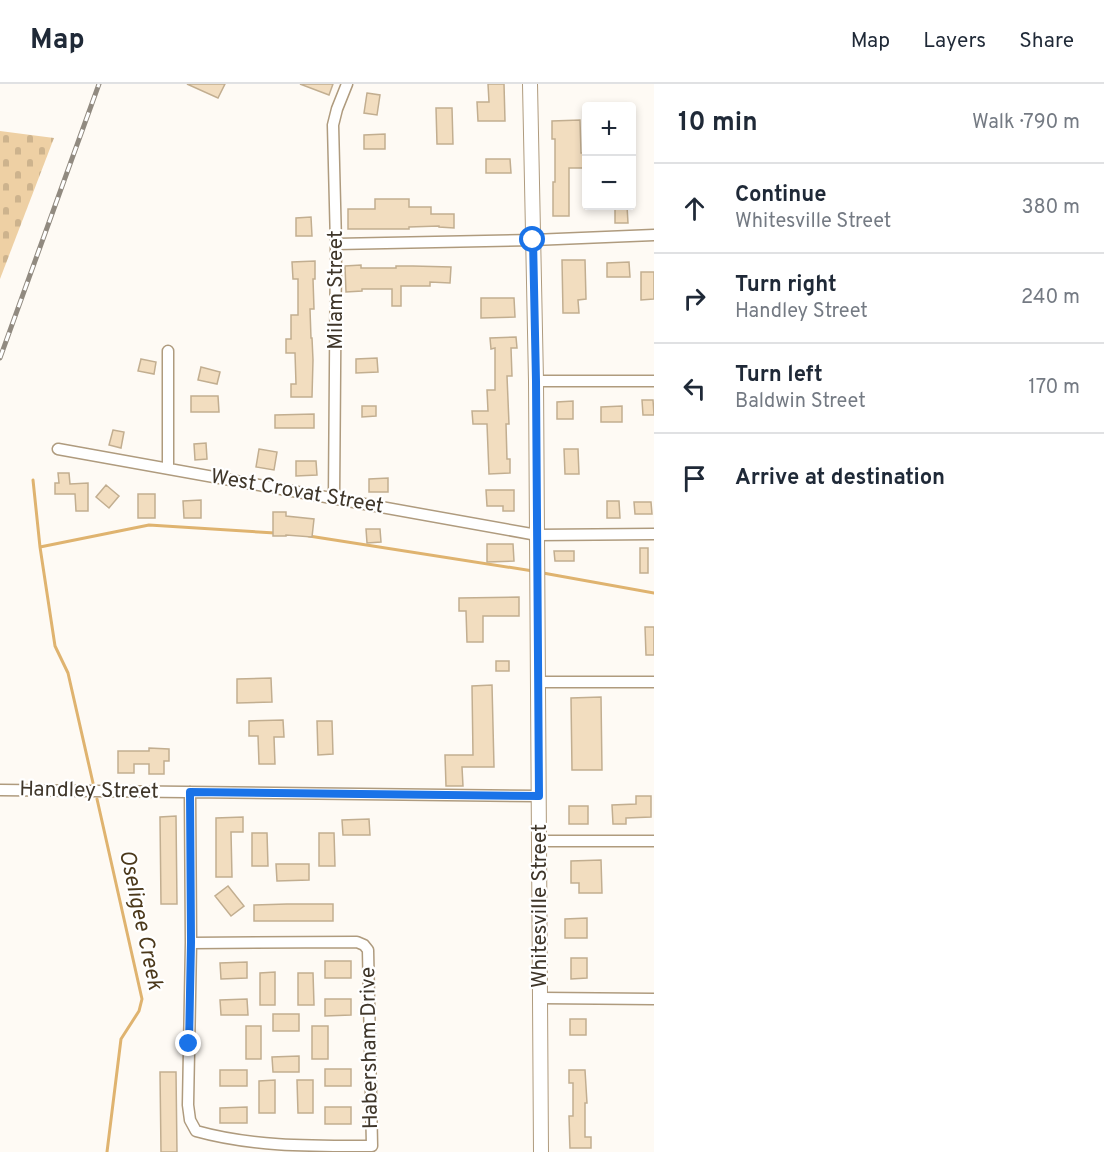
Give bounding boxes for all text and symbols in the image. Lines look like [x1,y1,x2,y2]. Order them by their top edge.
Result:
text: Map [30,23,85,59]
text: Map [851,28,890,55]
text: Layers [923,28,986,55]
text: Share [1019,28,1074,55]
map controls [582,102,636,210]
button: + [582,102,636,156]
text: 10 min [678,107,758,140]
text: Walk · 790 m [972,110,1080,136]
button: − [582,156,636,210]
text: Continue [735,182,826,209]
icon: ahead [678,192,711,225]
text: 380 m [1021,195,1080,221]
text: Whitesville Street [735,209,891,235]
route start [519,226,545,252]
street label: Milam Street [323,230,350,350]
text: Turn right [735,272,837,299]
icon: right [678,282,711,315]
text: 240 m [1021,285,1080,311]
text: Handley Street [735,299,868,325]
text: Turn left [735,362,823,389]
icon: left [678,372,711,405]
text: 170 m [1028,375,1080,401]
text: Baldwin Street [735,389,866,415]
icon: arrive [678,462,711,495]
street label: West Crovat Street [208,463,386,521]
text: Arrive at destination [735,465,945,492]
street label: Handley Street [19,776,159,806]
street label: Whitesville Street [527,824,554,988]
water label: Oseligee Creek [112,848,168,993]
street label: Habersham Drive [355,967,385,1129]
route end [175,1030,201,1056]

